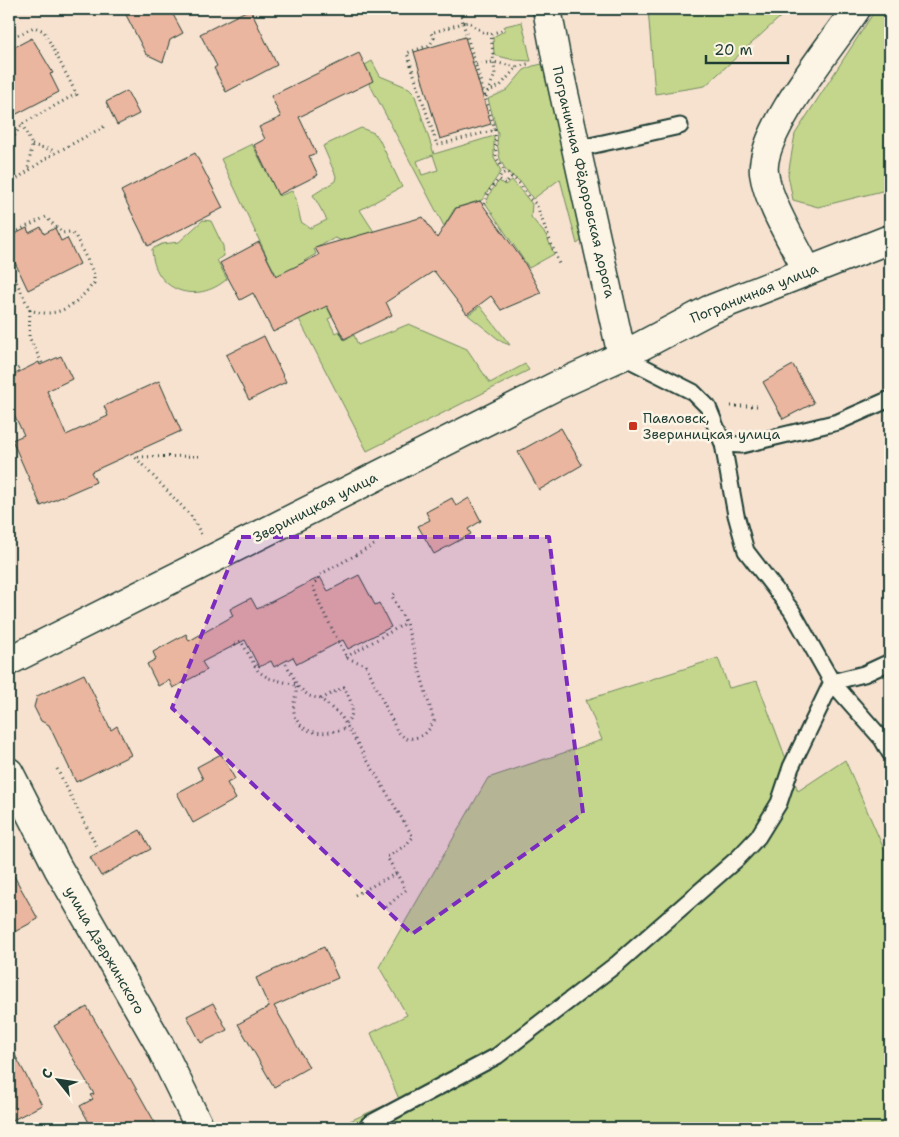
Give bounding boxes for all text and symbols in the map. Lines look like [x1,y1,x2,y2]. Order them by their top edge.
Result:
scale bar [706,32,789,64]
text: 20 m [714,40,753,60]
street label: Пограничная Фёдоровская дорога [549,64,620,300]
street label: Пограничная улица [687,259,821,327]
place label: Павловск, Звериницкая улица [643,409,780,443]
marker: Павловск, Звериницкая улица [627,420,639,432]
street label: Звериницкая улица [250,468,380,546]
street label: улица Дзержинского [61,883,149,1017]
north arrow [32,1054,82,1104]
text: С [37,1065,57,1082]

